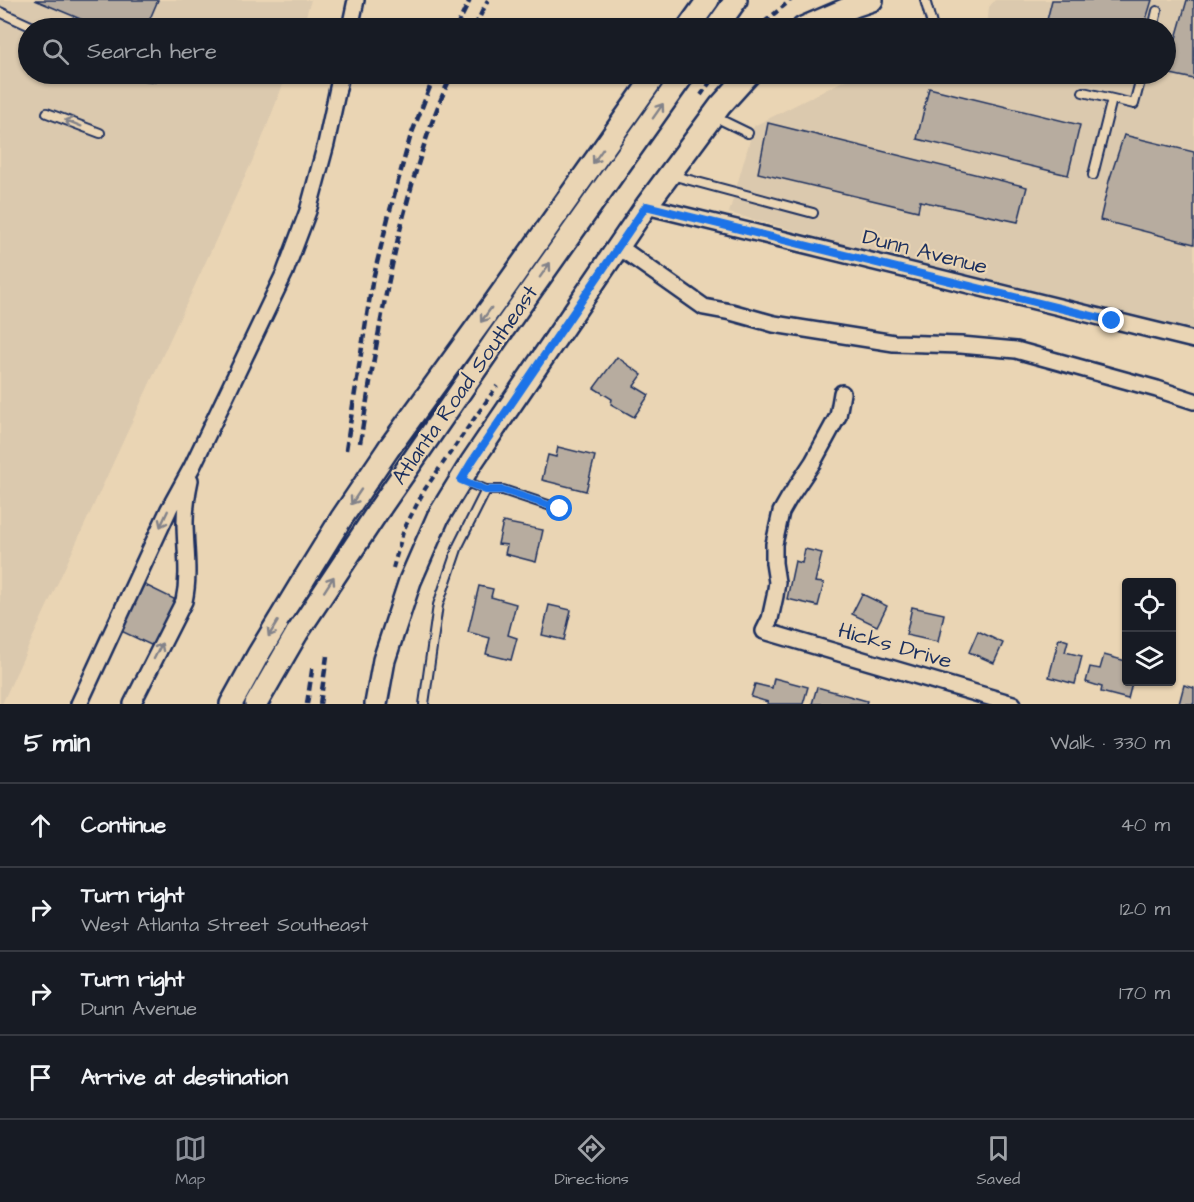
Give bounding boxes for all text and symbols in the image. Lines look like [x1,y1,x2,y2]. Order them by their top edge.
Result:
search box [18,18,1176,84]
icon: search [39,35,72,68]
text: Search here [87,36,217,67]
one-way arrow [652,103,664,119]
one-way arrow [64,117,83,128]
one-way arrow [592,147,604,163]
street label: Dunn Avenue [859,222,991,283]
one-way arrow [539,263,551,279]
street label: Atlanta Road Southeast [384,279,546,491]
one-way arrow [479,306,492,322]
route end [1098,307,1124,333]
one-way arrow [350,488,362,504]
route start [546,495,572,521]
one-way arrow [158,509,169,527]
one-way arrow [324,576,336,593]
map controls [1122,578,1176,686]
button: locate [1122,578,1176,632]
street label: Hicks Drive [835,615,956,677]
one-way arrow [267,620,279,637]
button: layers [1122,632,1176,686]
one-way arrow [152,643,164,661]
text: 5 min [24,725,90,761]
text: Walk · 330 m [1050,729,1170,757]
icon: ahead [24,809,57,842]
text: Continue [81,810,166,841]
text: 40 m [1120,811,1170,839]
text: Turn right [81,880,184,911]
icon: right [24,893,57,926]
text: 120 m [1120,895,1170,923]
text: West Atlanta Street Southeast [81,911,368,939]
text: Turn right [81,964,184,995]
icon: right [24,977,57,1010]
text: 170 m [1119,979,1170,1007]
text: Dunn Avenue [81,995,197,1023]
icon: arrive [24,1061,57,1094]
text: Arrive at destination [81,1062,288,1093]
tab: Map [174,1132,207,1190]
tab: Directions [555,1132,629,1190]
tab: Saved [977,1132,1020,1190]

